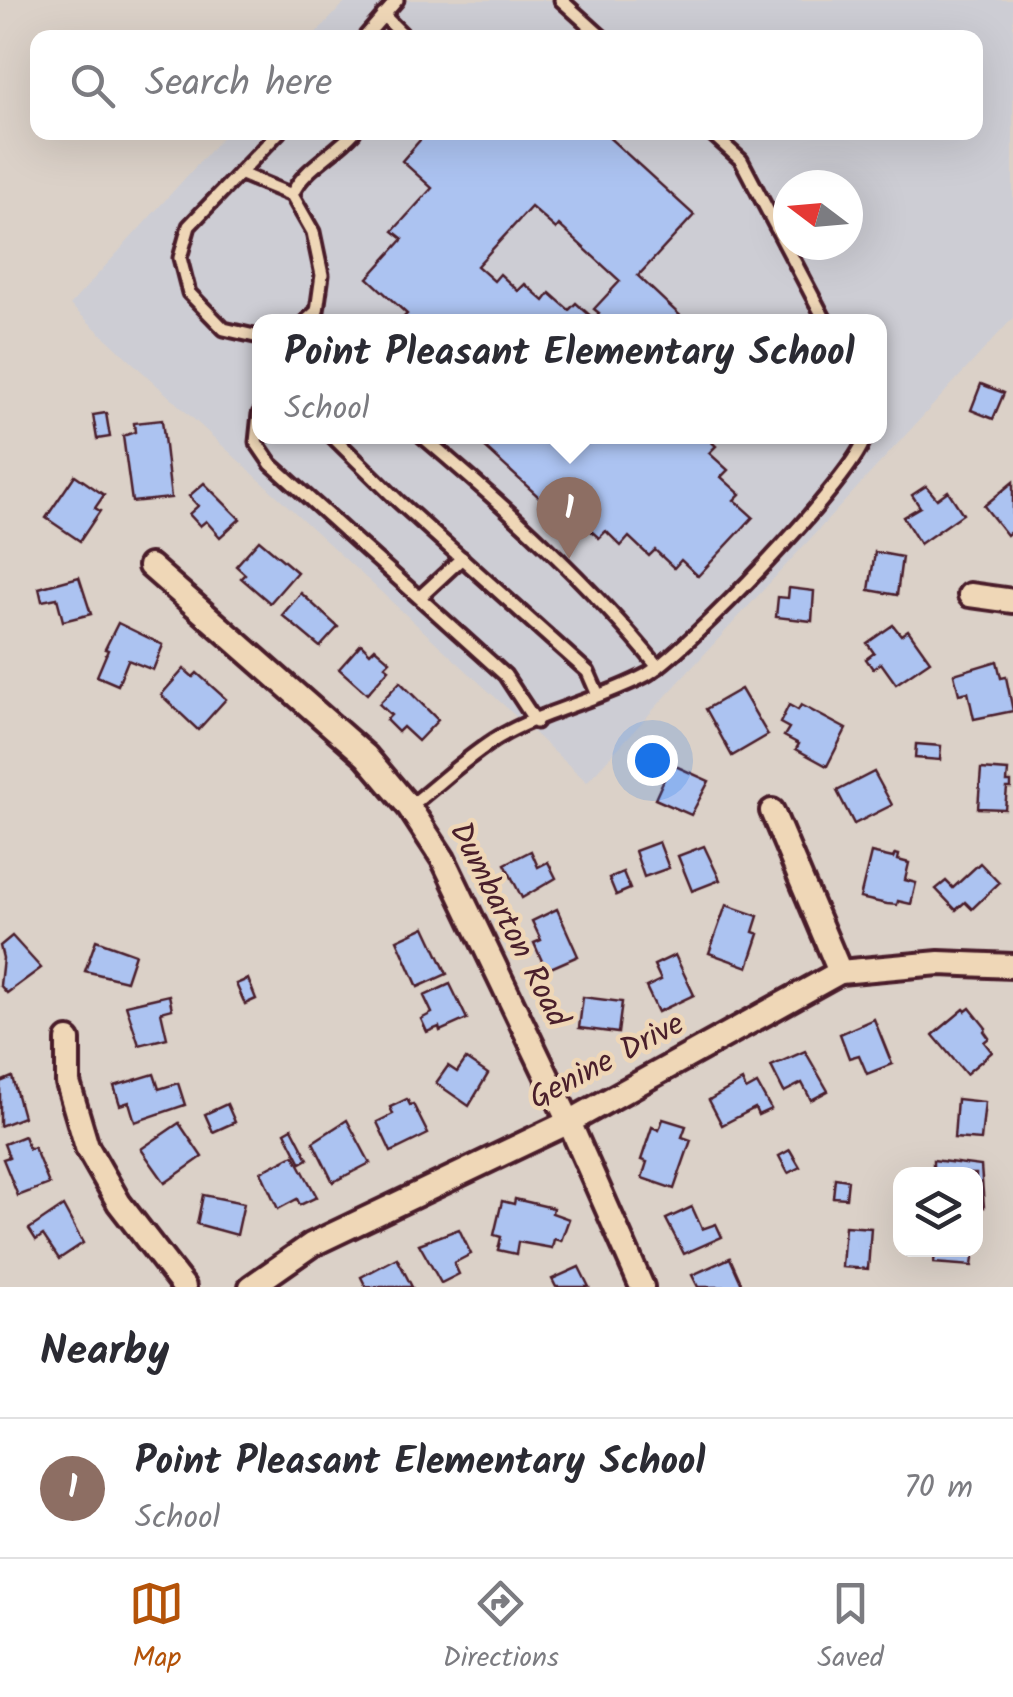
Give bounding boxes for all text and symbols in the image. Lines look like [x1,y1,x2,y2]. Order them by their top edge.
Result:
search box [30,30,983,140]
text: Search here [145,55,332,115]
icon: search [65,58,120,113]
north arrow [773,170,863,260]
popup [252,314,887,444]
text: Point Pleasant Elementary School [284,324,855,384]
text: School [284,384,370,435]
pin: 1 [536,476,602,559]
your location [627,735,678,786]
street label: Dumbarton Road [434,813,582,1038]
street label: Genine Drive [520,1000,694,1124]
map controls [893,1167,983,1257]
button: layers [893,1167,983,1257]
text: Nearby [40,1319,169,1386]
text: Point Pleasant Elementary School [135,1433,705,1493]
text: 1 [68,1463,77,1514]
text: 70 m [904,1463,973,1514]
text: School [135,1493,220,1544]
tab: Map [129,1576,184,1681]
tab: Directions [443,1576,559,1681]
tab: Saved [817,1576,884,1681]

